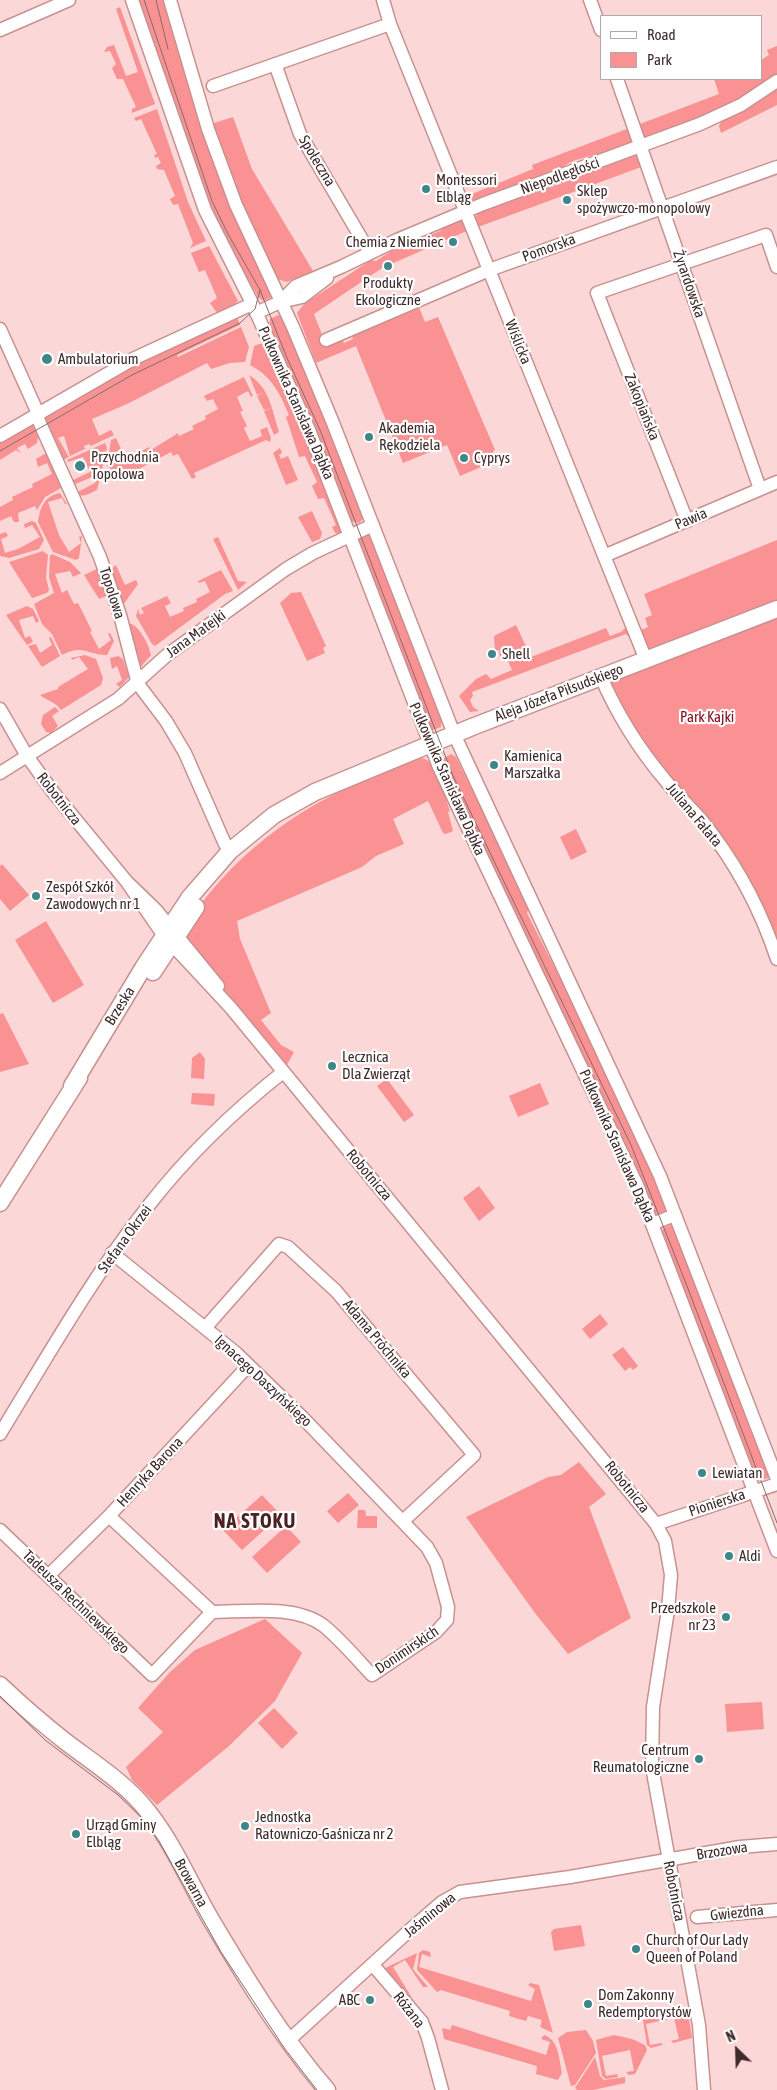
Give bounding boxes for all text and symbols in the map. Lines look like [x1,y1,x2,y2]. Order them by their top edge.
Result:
legend [600,15,762,80]
text: Road [647,26,676,43]
text: Park [647,51,672,68]
street label: Społeczna [295,132,339,190]
street label: Niepodległości [518,153,602,199]
place label: Montessori Elbląg [436,171,497,206]
place label: Sklep spożywczo-monopolowy [577,182,710,217]
marker: Montessori Elbląg [420,183,432,195]
marker: Sklep spożywczo-monopolowy [561,194,573,206]
street label: Pomorska [520,230,578,266]
place label: Chemia z Niemiec [346,233,443,251]
marker: Chemia z Niemiec [447,236,459,248]
street label: Żyrardowska [669,248,709,320]
marker: Produkty Ekologiczne [382,260,394,272]
place label: Produkty Ekologiczne [355,274,421,309]
street label: Wiślicka [501,317,535,367]
street label: Pułkownika Stanisława Dąbka [254,324,338,482]
place label: Ambulatorium [58,350,139,368]
marker: Ambulatorium [40,352,54,366]
street label: Zakopiańska [620,371,664,443]
place label: Akademia Rękodziela [379,419,440,454]
marker: Akademia Rękodziela [363,431,375,443]
place label: Przychodnia Topolowa [91,448,159,483]
place label: Cyprys [474,449,510,467]
marker: Cyprys [458,452,470,464]
marker: Przychodnia Topolowa [73,459,87,473]
street label: Pawia [672,504,710,534]
street label: Topolowa [95,565,129,621]
street label: Jana Matejki [163,606,229,662]
place label: Shell [502,645,530,663]
marker: Shell [486,648,498,660]
street label: Aleja Józefa Piłsudskiego [492,660,626,726]
street label: Pułkownika Stanisława Dąbka [405,700,489,858]
park label: Park Kajki [680,708,734,726]
place label: Kamienica Marszałka [504,747,562,782]
marker: Kamienica Marszałka [488,759,500,771]
street label: Robotnicza [33,769,85,829]
street label: Juliana Fałata [662,779,726,851]
place label: Zespół Szkół Zawodowych nr 1 [46,878,140,913]
marker: Zespół Szkół Zawodowych nr 1 [30,890,42,902]
street label: Brzeska [101,983,139,1029]
place label: Lecznica Dla Zwierząt [342,1048,410,1083]
marker: Lecznica Dla Zwierząt [326,1060,338,1072]
street label: Pułkownika Stanisława Dąbka [575,1067,659,1225]
street label: Robotnicza [342,1146,396,1204]
street label: Stefana Okrzei [94,1201,156,1277]
street label: Adama Próchnika [339,1296,415,1382]
street label: Ignacego Daszyńskiego [211,1331,315,1431]
street label: Henryka Barona [113,1433,187,1511]
street label: Robotnicza [601,1457,653,1517]
place label: Lewiatan [712,1464,762,1482]
marker: Lewiatan [696,1467,708,1479]
street label: Pionierska [686,1485,748,1521]
district label: NA STOKU [213,1510,297,1534]
street label: Tadeusza Rechniewskiego [19,1546,133,1658]
place label: Aldi [739,1547,761,1565]
marker: Aldi [723,1550,735,1562]
place label: Przedszkole nr 23 [650,1599,716,1634]
marker: Przedszkole nr 23 [720,1611,732,1623]
street label: Donimirskich [372,1622,442,1678]
place label: Centrum Reumatologiczne [593,1741,689,1776]
marker: Centrum Reumatologiczne [693,1753,705,1765]
place label: Jednostka Ratowniczo-Gaśnicza nr 2 [255,1808,394,1843]
place label: Urząd Gminy Elbląg [86,1816,156,1851]
marker: Jednostka Ratowniczo-Gaśnicza nr 2 [239,1820,251,1832]
marker: Urząd Gminy Elbląg [70,1828,82,1840]
street label: Brzozowa [695,1838,749,1864]
street label: Browarna [170,1856,212,1910]
street label: Robotnicza [659,1859,689,1923]
street label: Jaśminowa [401,1889,459,1941]
street label: Gwiezdna [709,1901,765,1925]
place label: Church of Our Lady Queen of Poland [646,1931,748,1966]
marker: Church of Our Lady Queen of Poland [630,1943,642,1955]
place label: Dom Zakonny Redemptorystów [598,1986,691,2021]
street label: Różana [389,1988,429,2032]
place label: ABC [339,1991,360,2009]
marker: ABC [364,1994,376,2006]
marker: Dom Zakonny Redemptorystów [582,1998,594,2010]
north arrow [712,2025,762,2075]
text: N [724,2027,738,2045]

